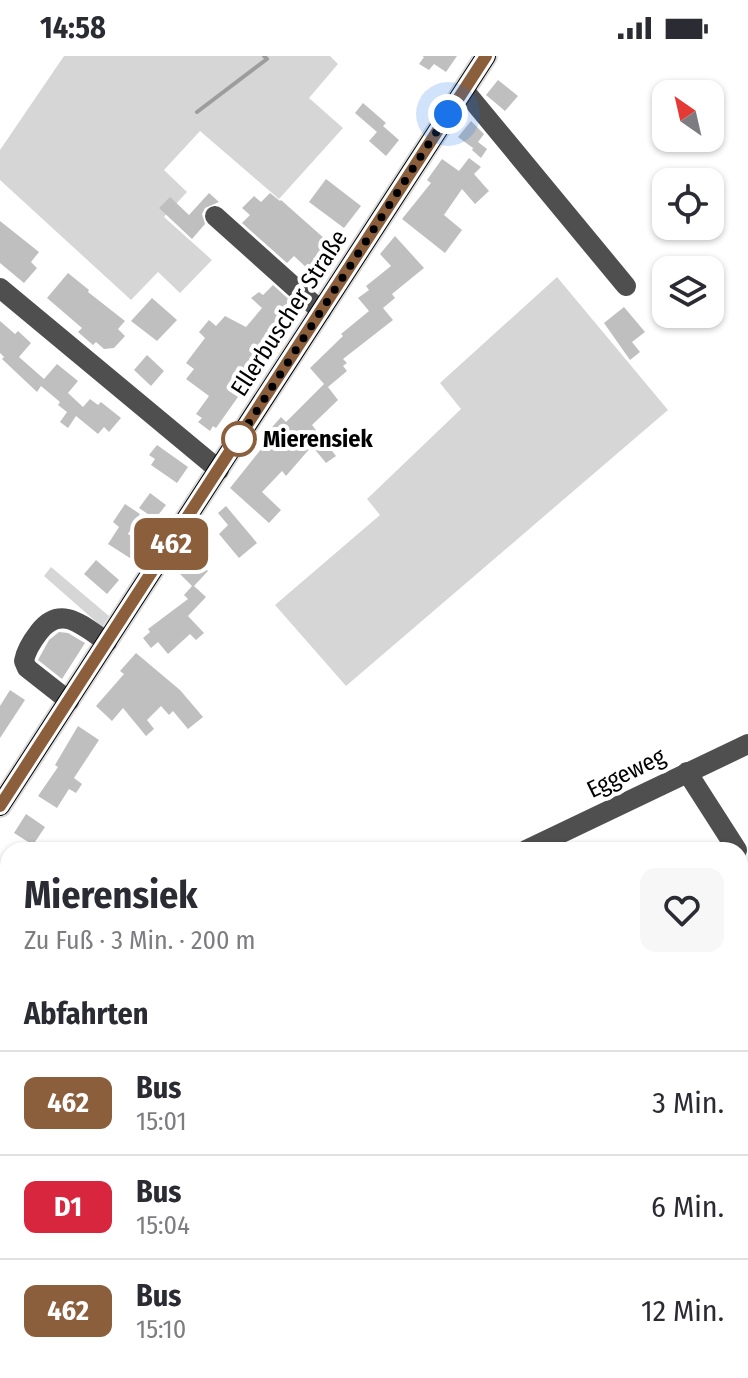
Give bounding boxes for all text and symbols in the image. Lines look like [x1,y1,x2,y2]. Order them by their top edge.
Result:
text: 14:58 [40,10,106,46]
north arrow [652,80,724,152]
map controls [652,80,724,328]
your location [428,94,468,134]
button: locate [652,168,724,240]
street label: Ellerbuscher Straße [225,225,353,401]
button: layers [652,256,724,328]
marker: Mierensiek [222,422,256,456]
place label: Mierensiek [263,425,373,453]
line badge: 462 [125,518,217,570]
text: 462 [150,527,192,560]
street label: Eggeweg [582,742,670,804]
button: heart [640,868,724,952]
text: Mierensiek [24,872,198,918]
text: Zu Fuß · 3 Min. · 200 m [24,925,256,956]
text: Abfahrten [24,996,148,1032]
text: Bus [136,1070,181,1106]
text: 3 Min. [652,1085,724,1121]
text: 462 [47,1086,89,1119]
text: 15:01 [136,1106,187,1137]
text: Bus [136,1174,181,1210]
text: 6 Min. [651,1189,724,1225]
text: D1 [54,1190,82,1223]
text: 15:04 [136,1210,190,1241]
text: Bus [136,1278,181,1314]
text: 12 Min. [641,1293,724,1329]
text: 462 [47,1294,89,1327]
text: 15:10 [136,1314,186,1345]

